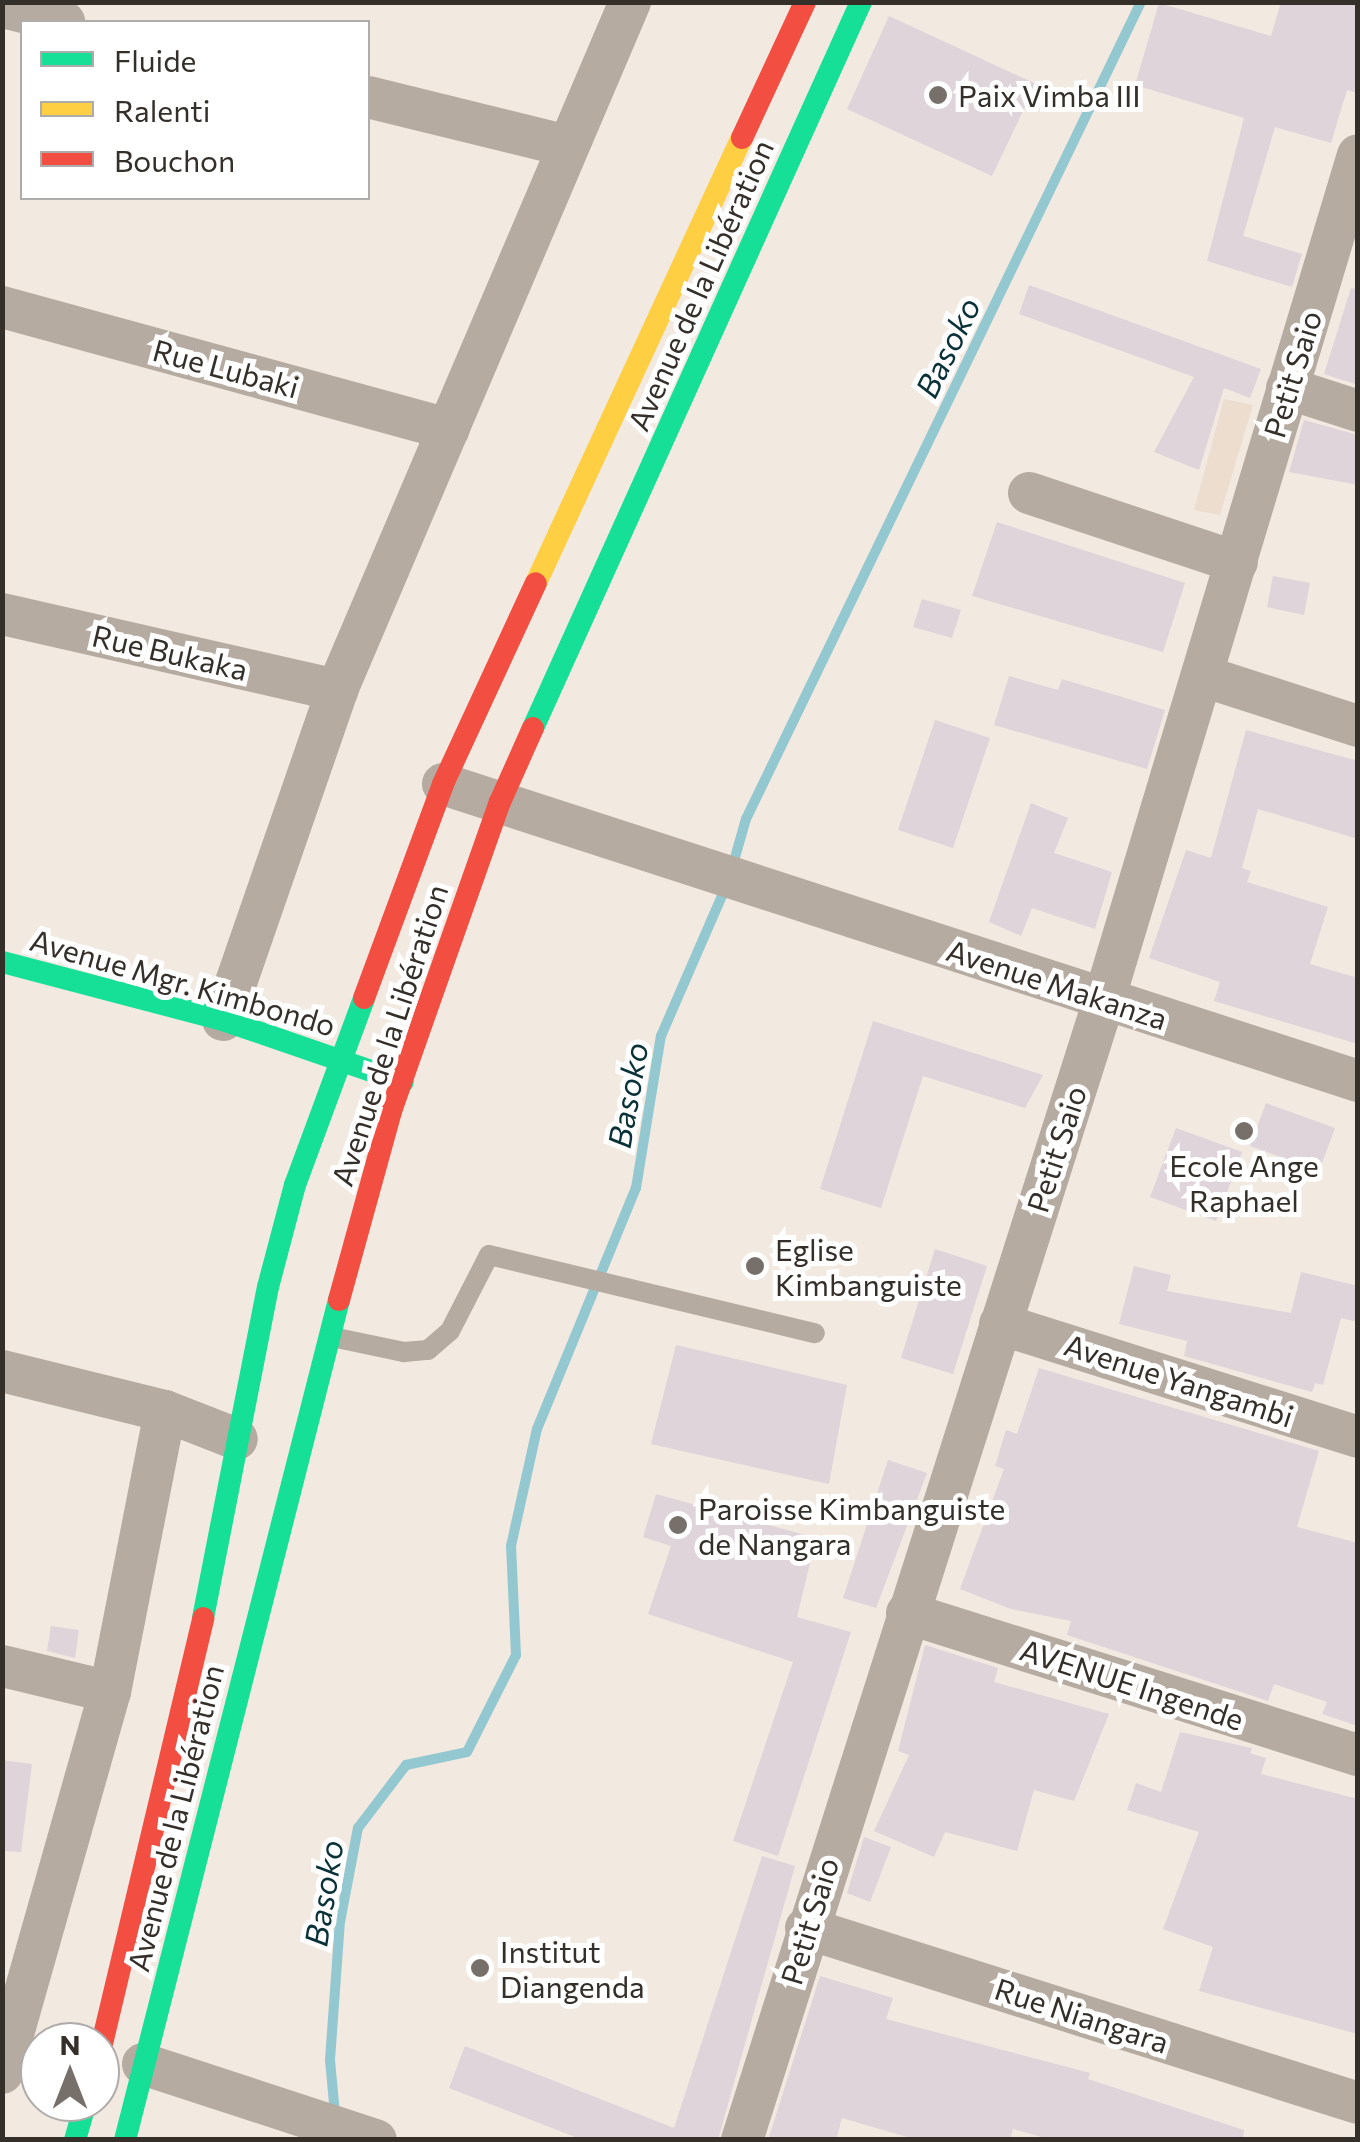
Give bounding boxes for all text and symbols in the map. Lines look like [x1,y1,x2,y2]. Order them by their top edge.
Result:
legend [20,20,370,200]
text: Fluide [114,41,196,78]
place label: Paix Vimba III [958,77,1141,113]
marker: Paix Vimba III [927,84,949,106]
text: Ralenti [114,91,210,128]
street label: Avenue de la Libération [620,134,780,436]
text: Bouchon [114,141,235,178]
water label: Basoko [906,291,988,403]
street label: Petit Saio [1256,306,1328,442]
street label: Rue Lubaki [149,331,303,405]
street label: Rue Bukaka [89,617,251,687]
street label: Avenue de la Libération [323,880,455,1190]
street label: Avenue Mgr. Kimbondo [26,921,340,1043]
street label: Avenue Makanza [942,931,1172,1037]
water label: Basoko [599,1039,655,1151]
street label: Petit Saio [1019,1081,1093,1217]
marker: Ecole Ange Raphael [1233,1120,1255,1142]
place label: Ecole Ange Raphael [1169,1147,1319,1218]
place label: Eglise Kimbanguiste [775,1231,962,1302]
marker: Eglise Kimbanguiste [744,1255,766,1277]
street label: Avenue Yangambi [1060,1326,1298,1434]
place label: Paroisse Kimbanguiste de Nangara [698,1490,1005,1560]
marker: Paroisse Kimbanguiste de Nangara [667,1514,689,1536]
street label: AVENUE Ingende [1016,1631,1248,1737]
street label: Avenue de la Libération [119,1661,231,1975]
water label: Basoko [296,1837,350,1949]
street label: Petit Saio [773,1853,845,1989]
place label: Institut Diangenda [500,1933,645,2004]
marker: Institut Diangenda [469,1957,491,1979]
street label: Rue Niangara [991,1970,1173,2060]
north arrow [20,2022,120,2122]
text: N [60,2027,81,2061]

